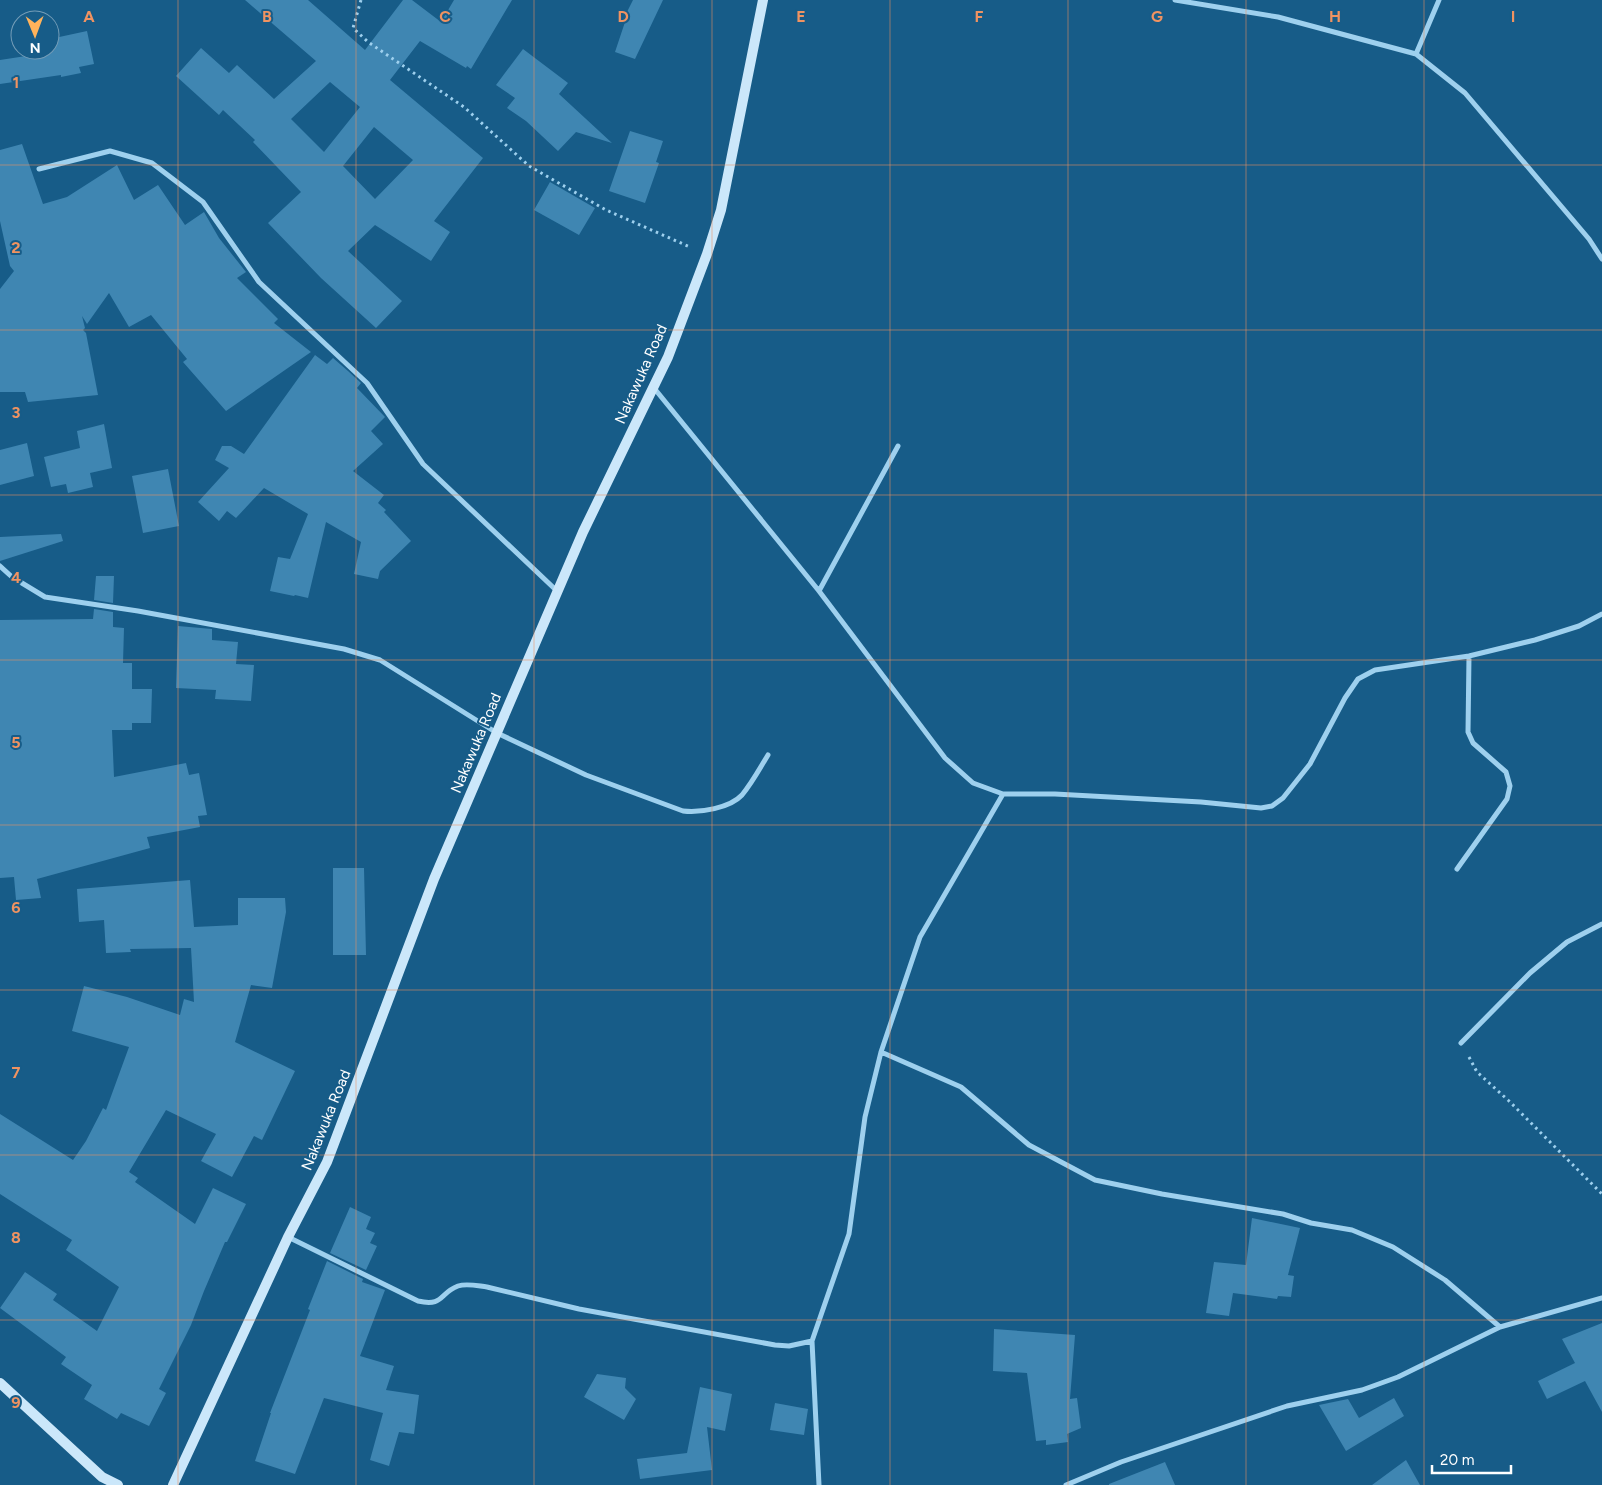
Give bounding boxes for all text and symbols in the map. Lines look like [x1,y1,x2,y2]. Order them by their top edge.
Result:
text: A [83,7,95,26]
text: B [262,7,272,26]
text: C [439,7,451,26]
text: D [617,7,629,26]
text: E [796,7,806,26]
text: F [975,7,984,26]
text: G [1151,7,1163,26]
text: H [1329,7,1341,26]
text: I [1511,7,1515,26]
north arrow [10,10,60,60]
text: N [30,39,41,56]
text: 1 [13,73,19,92]
text: 2 [11,238,21,257]
street label: Nakawuka Road [611,321,671,427]
text: 3 [12,403,21,422]
text: 4 [11,568,21,587]
street label: Nakawuka Road [447,690,505,796]
text: 5 [11,733,21,752]
text: 6 [11,898,21,917]
text: 7 [12,1063,21,1082]
street label: Nakawuka Road [298,1067,354,1173]
text: 8 [11,1228,21,1247]
text: 9 [11,1393,21,1412]
scale bar [1432,1442,1511,1474]
text: 20 m [1440,1451,1474,1469]

